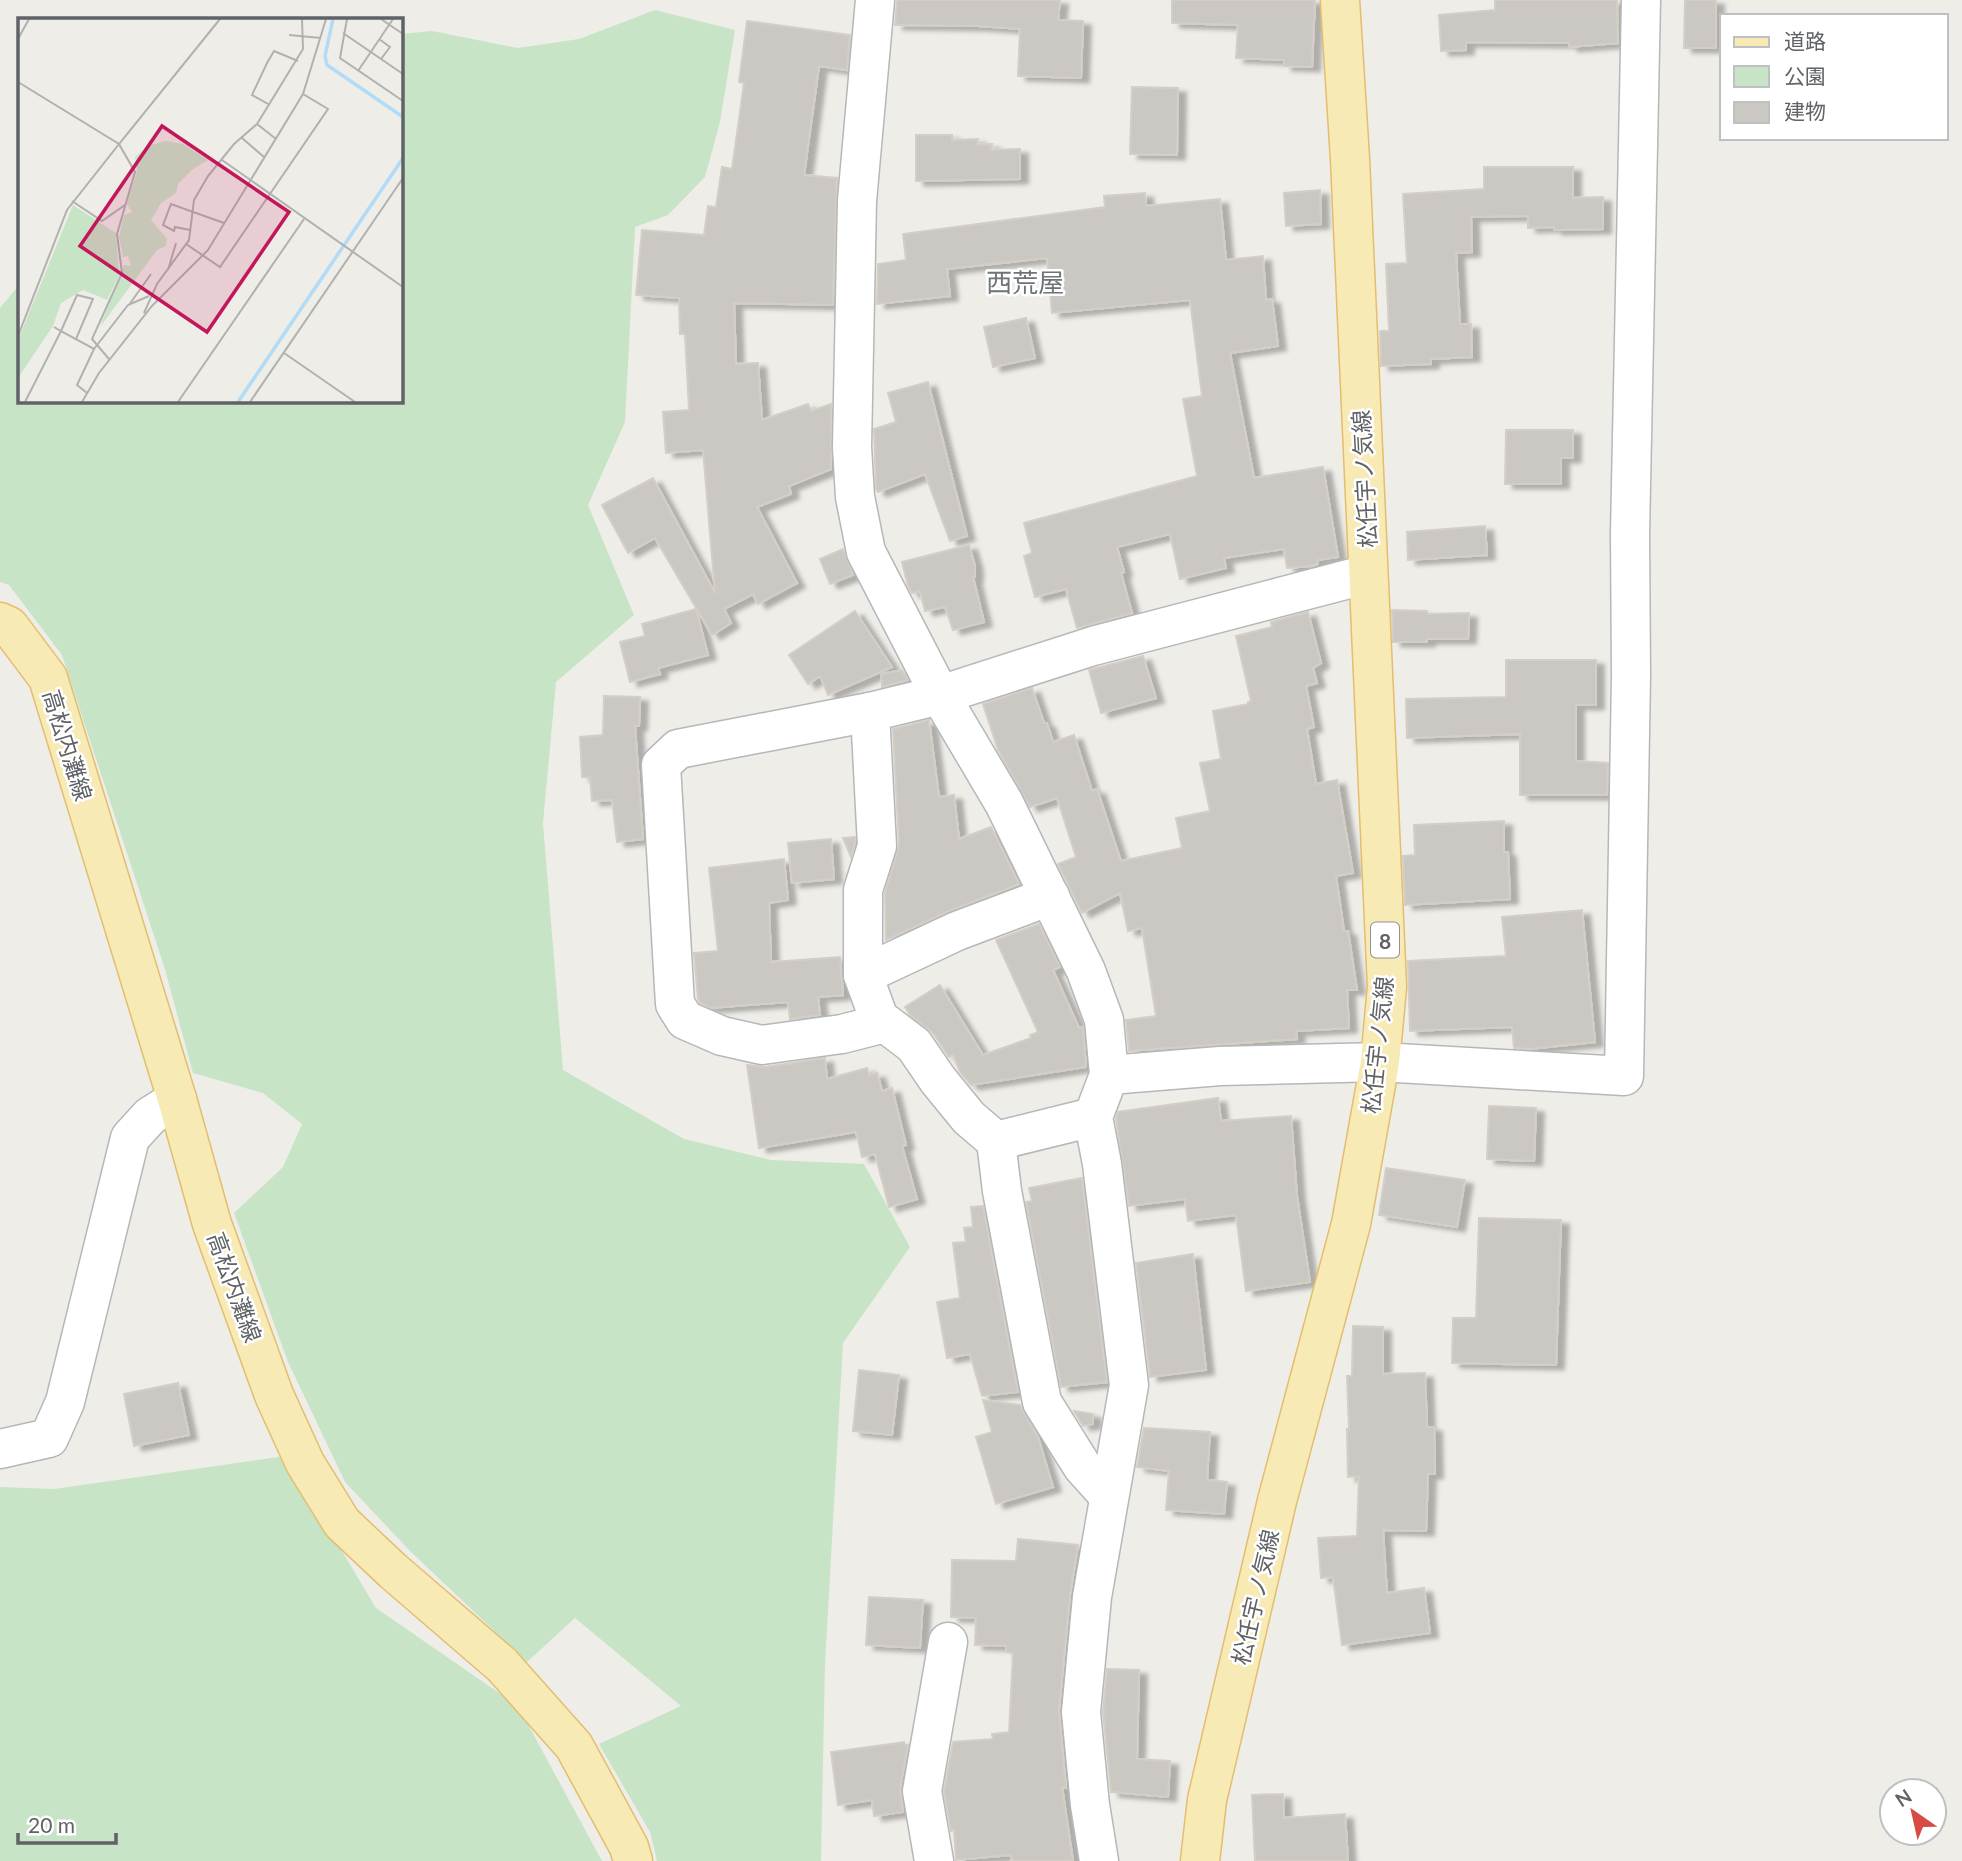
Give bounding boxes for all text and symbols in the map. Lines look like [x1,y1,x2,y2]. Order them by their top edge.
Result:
legend [1720,14,1948,140]
inset map [18,18,402,402]
text: 道路 [1784,28,1826,53]
text: 公園 [1784,63,1826,88]
text: 建物 [1784,98,1826,123]
district label: 西荒屋 [986,266,1064,298]
street label: 松任宇ノ気線 [1346,409,1382,549]
street label: 高松内灘線 [38,686,98,804]
road number: 8 [1371,922,1399,958]
street label: 松任宇ノ気線 [1356,975,1398,1115]
street label: 高松内灘線 [202,1228,268,1346]
street label: 松任宇ノ気線 [1226,1527,1284,1667]
north arrow [1878,1777,1948,1847]
text: N [1891,1784,1916,1811]
scale bar [18,1801,116,1845]
text: 20 m [28,1812,75,1837]

